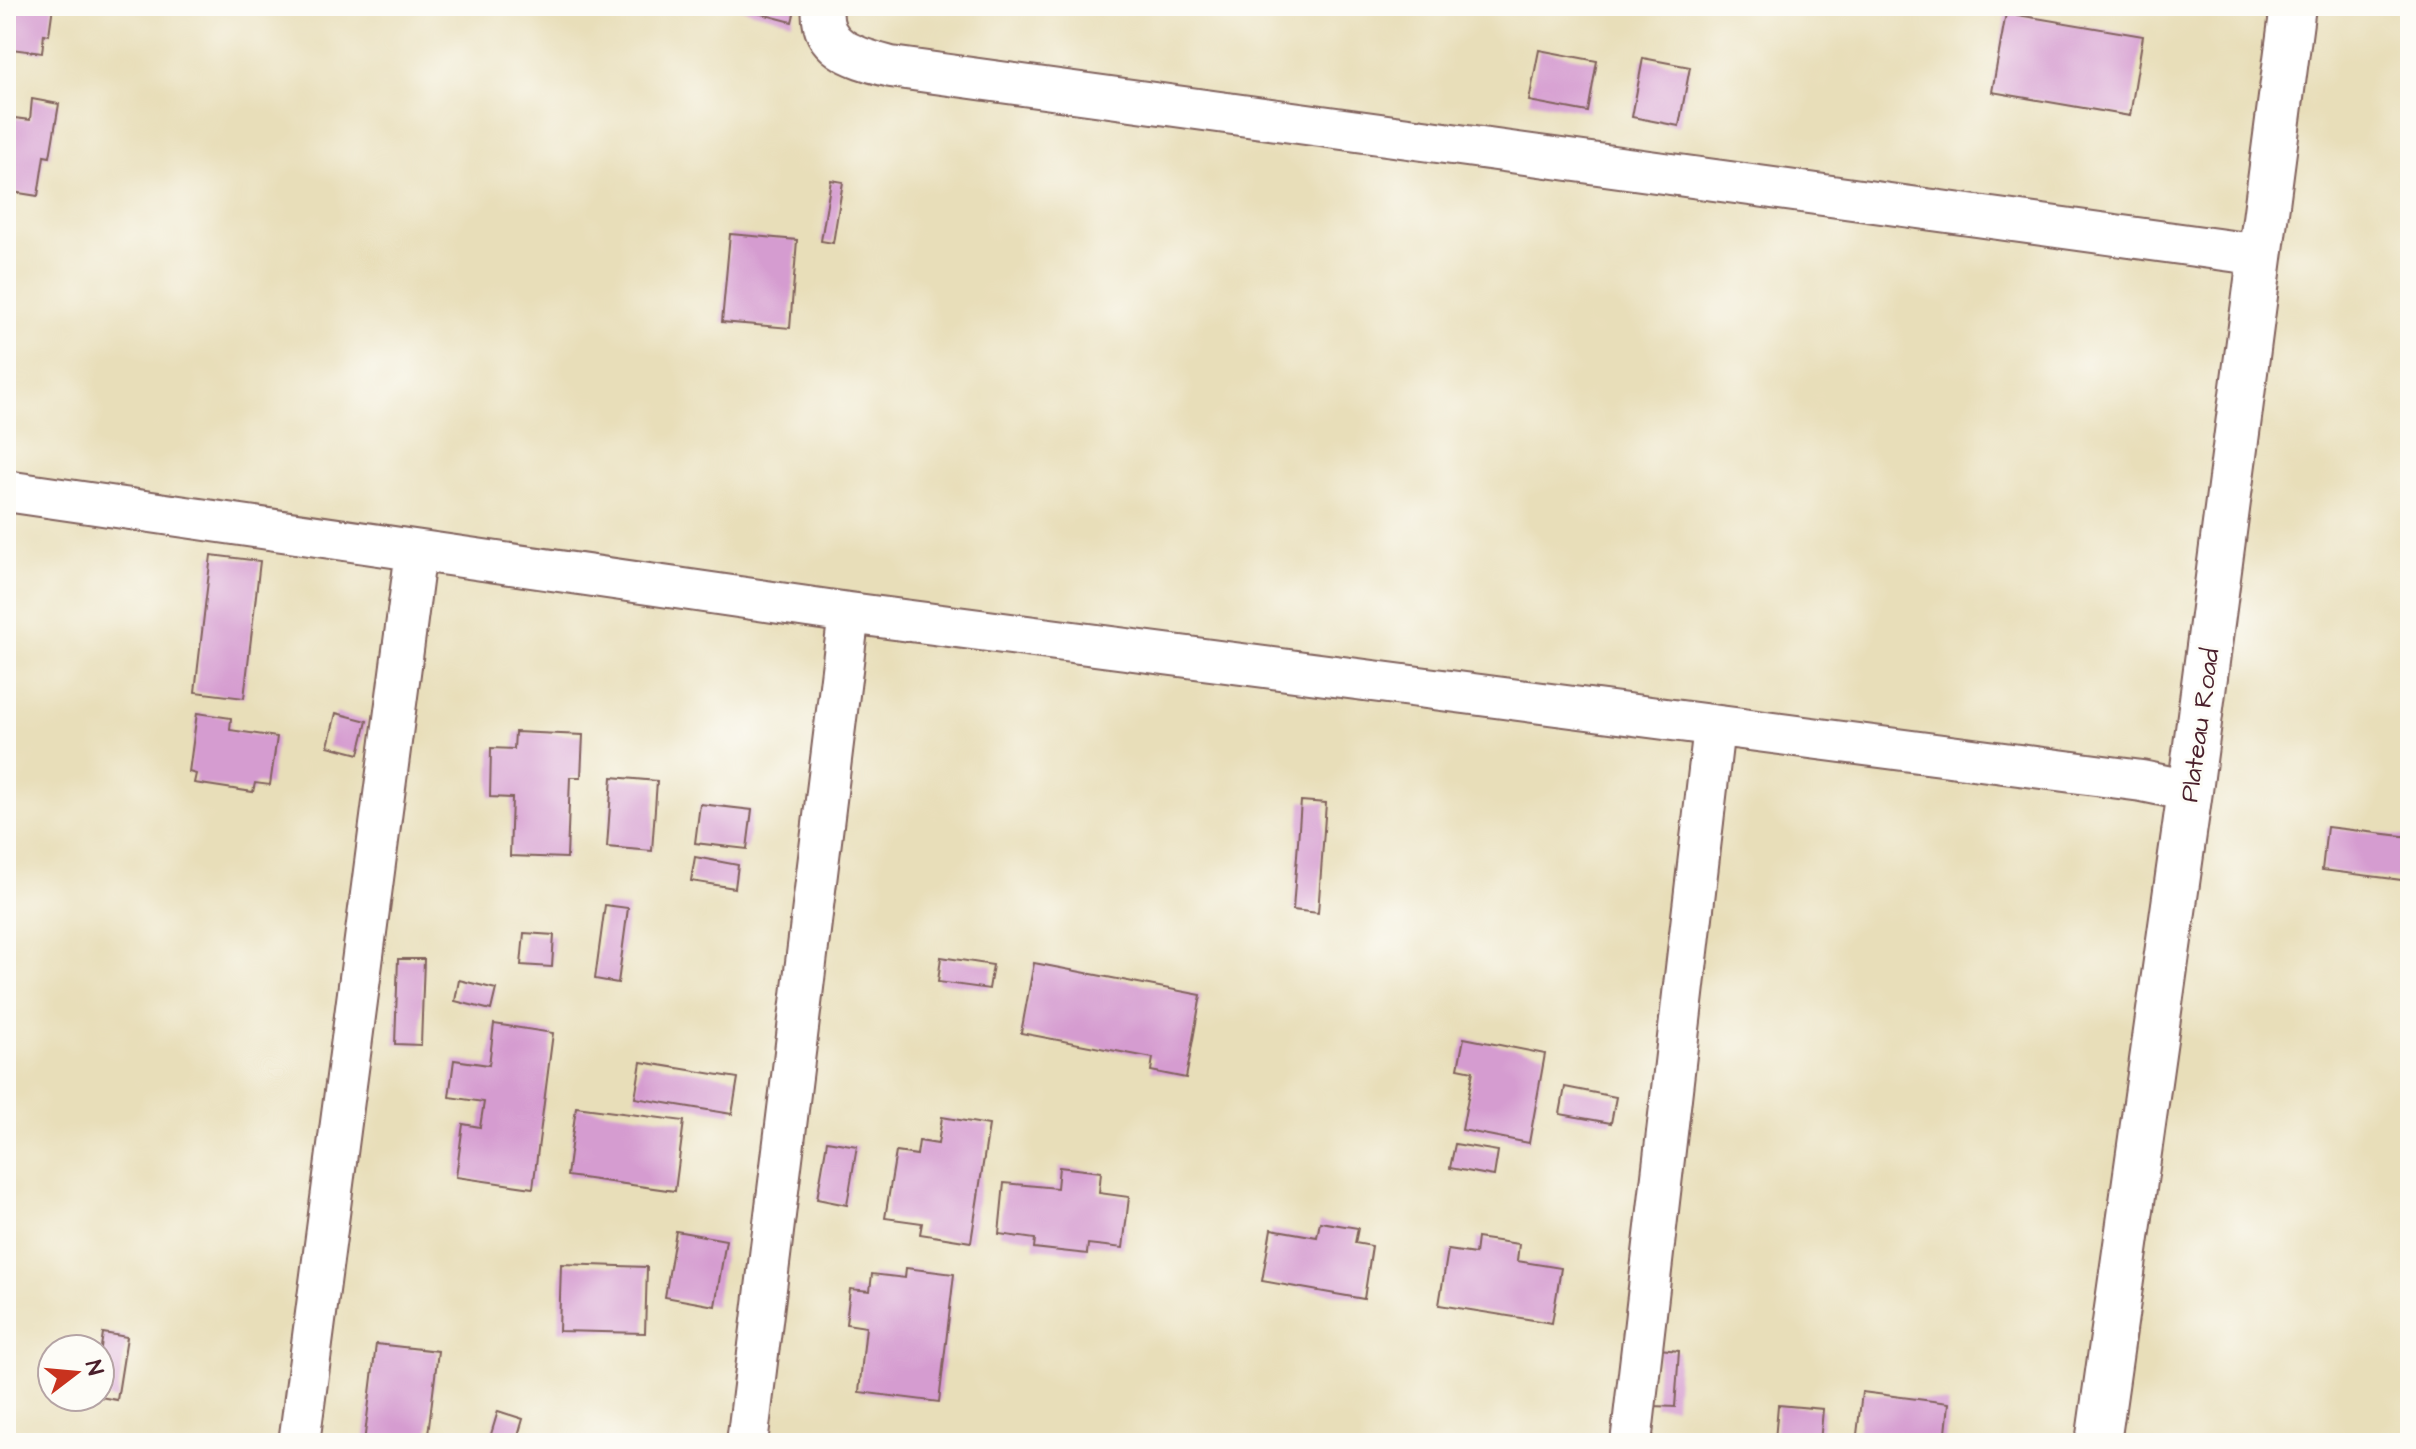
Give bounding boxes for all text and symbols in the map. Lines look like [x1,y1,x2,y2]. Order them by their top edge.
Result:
street label: Plateau Road [2171,646,2229,804]
north arrow [36,1333,116,1413]
text: N [77,1357,111,1379]

